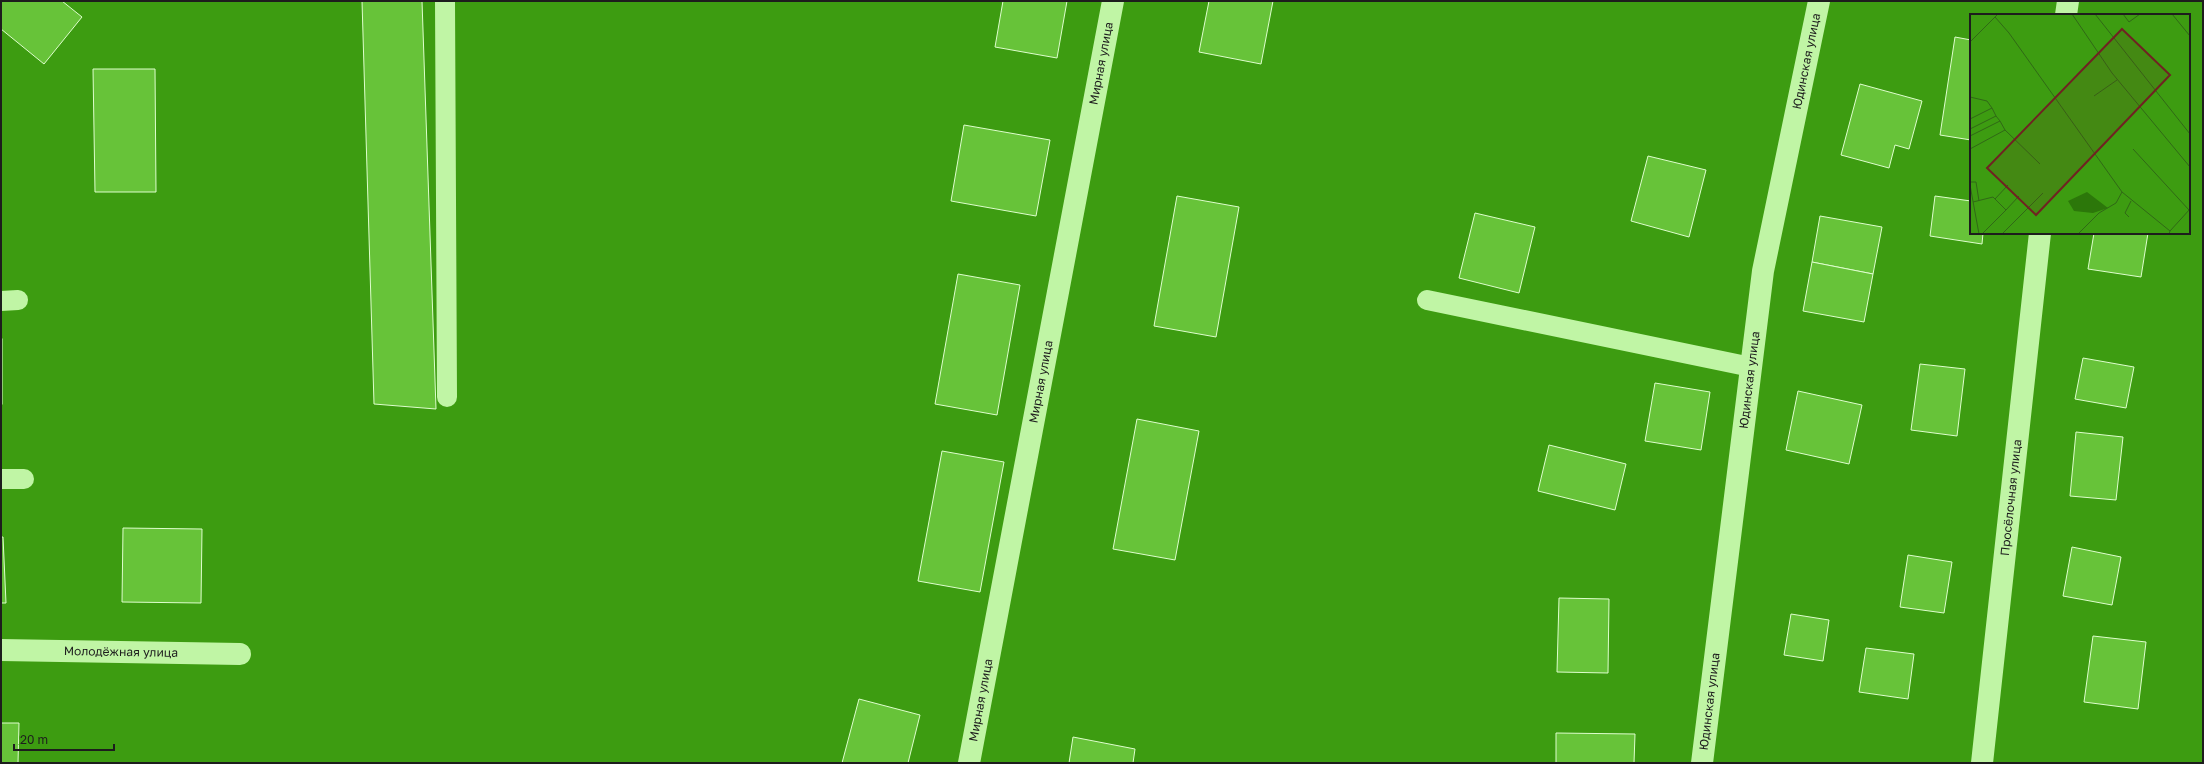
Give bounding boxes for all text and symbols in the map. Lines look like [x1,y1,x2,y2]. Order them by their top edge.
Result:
street label: Юдинская улица [1789,12,1823,111]
inset map [1970,14,2190,234]
street label: Мирная улица [1086,21,1116,106]
street label: Юдинская улица [1736,330,1762,429]
street label: Мирная улица [1025,339,1056,424]
street label: Просёлочная улица [1997,439,2024,557]
street label: Молодёжная улица [64,643,178,660]
street label: Юдинская улица [1696,652,1723,751]
street label: Мирная улица [965,657,996,743]
scale bar [14,726,114,752]
text: 20 m [20,732,48,747]

